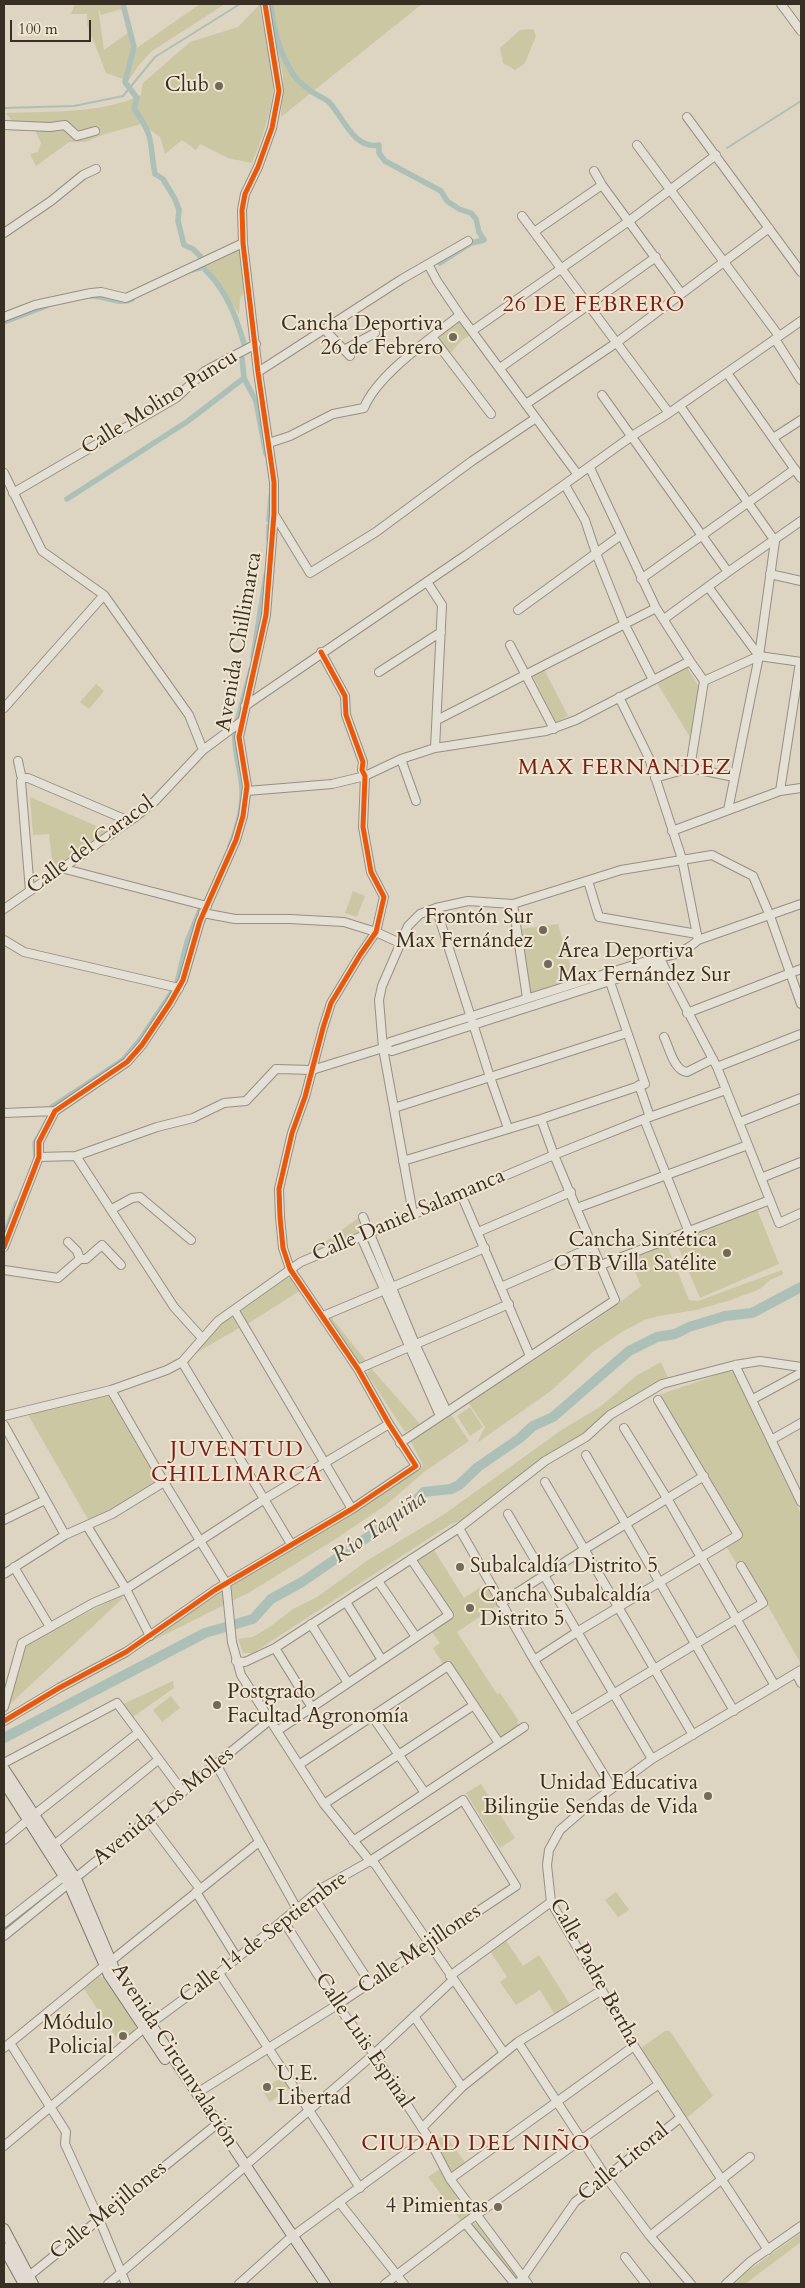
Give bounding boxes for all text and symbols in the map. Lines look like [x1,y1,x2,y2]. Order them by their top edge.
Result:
scale bar [12,10,94,42]
text: 100 m [18,19,58,39]
place label: Club [165,73,209,99]
marker: Club [213,80,225,92]
district label: 26 DE FEBRERO [501,293,687,319]
place label: Cancha Deportiva 26 de Febrero [281,312,443,362]
marker: Cancha Deportiva 26 de Febrero [447,331,459,343]
street label: Calle Molino Puncu [77,345,243,461]
street label: Avenida Chillimarca [212,550,268,734]
district label: MAX FERNANDEZ [516,756,734,782]
street label: Calle del Caracol [23,791,159,901]
place label: Frontón Sur Max Fernández [396,905,533,955]
marker: Frontón Sur Max Fernández [537,924,549,936]
place label: Área Deportiva Max Fernández Sur [558,939,730,989]
marker: Área Deportiva Max Fernández Sur [542,958,554,970]
street label: Calle Daniel Salamanca [309,1164,509,1268]
place label: Cancha Sintética OTB Villa Satélite [554,1228,717,1278]
marker: Cancha Sintética OTB Villa Satélite [721,1247,733,1259]
district label: JUVENTUD CHILLIMARCA [150,1438,324,1490]
water label: Río Taquiña [328,1486,432,1570]
place label: Subalcaldía Distrito 5 [470,1554,658,1580]
marker: Subalcaldía Distrito 5 [454,1561,466,1573]
place label: Cancha Subalcaldía Distrito 5 [480,1583,651,1633]
marker: Cancha Subalcaldía Distrito 5 [464,1602,476,1614]
place label: Postgrado Facultad Agronomía [227,1680,409,1730]
marker: Postgrado Facultad Agronomía [211,1699,223,1711]
street label: Avenida Los Molles [88,1742,240,1872]
place label: Unidad Educativa Bilingüe Sendas de Vida [483,1771,698,1821]
marker: Unidad Educativa Bilingüe Sendas de Vida [702,1790,714,1802]
street label: Calle 14 de Septiembre [175,1867,353,2009]
street label: Calle Padre Bertha [543,1895,645,2051]
street label: Calle Mejillones [354,1900,486,2000]
street label: Avenida Circunvalación [105,1959,243,2153]
street label: Calle Luis Espinal [309,1969,417,2113]
place label: Módulo Policial [42,2011,113,2061]
marker: Módulo Policial [117,2030,129,2042]
place label: U.E. Libertad [277,2062,351,2112]
marker: U.E. Libertad [261,2081,273,2093]
street label: Calle Litoral [573,2119,675,2207]
district label: CIUDAD DEL NIÑO [359,2132,593,2158]
street label: Calle Mejillones [46,2156,172,2266]
place label: 4 Pimientas [385,2194,488,2220]
marker: 4 Pimientas [492,2201,504,2213]

